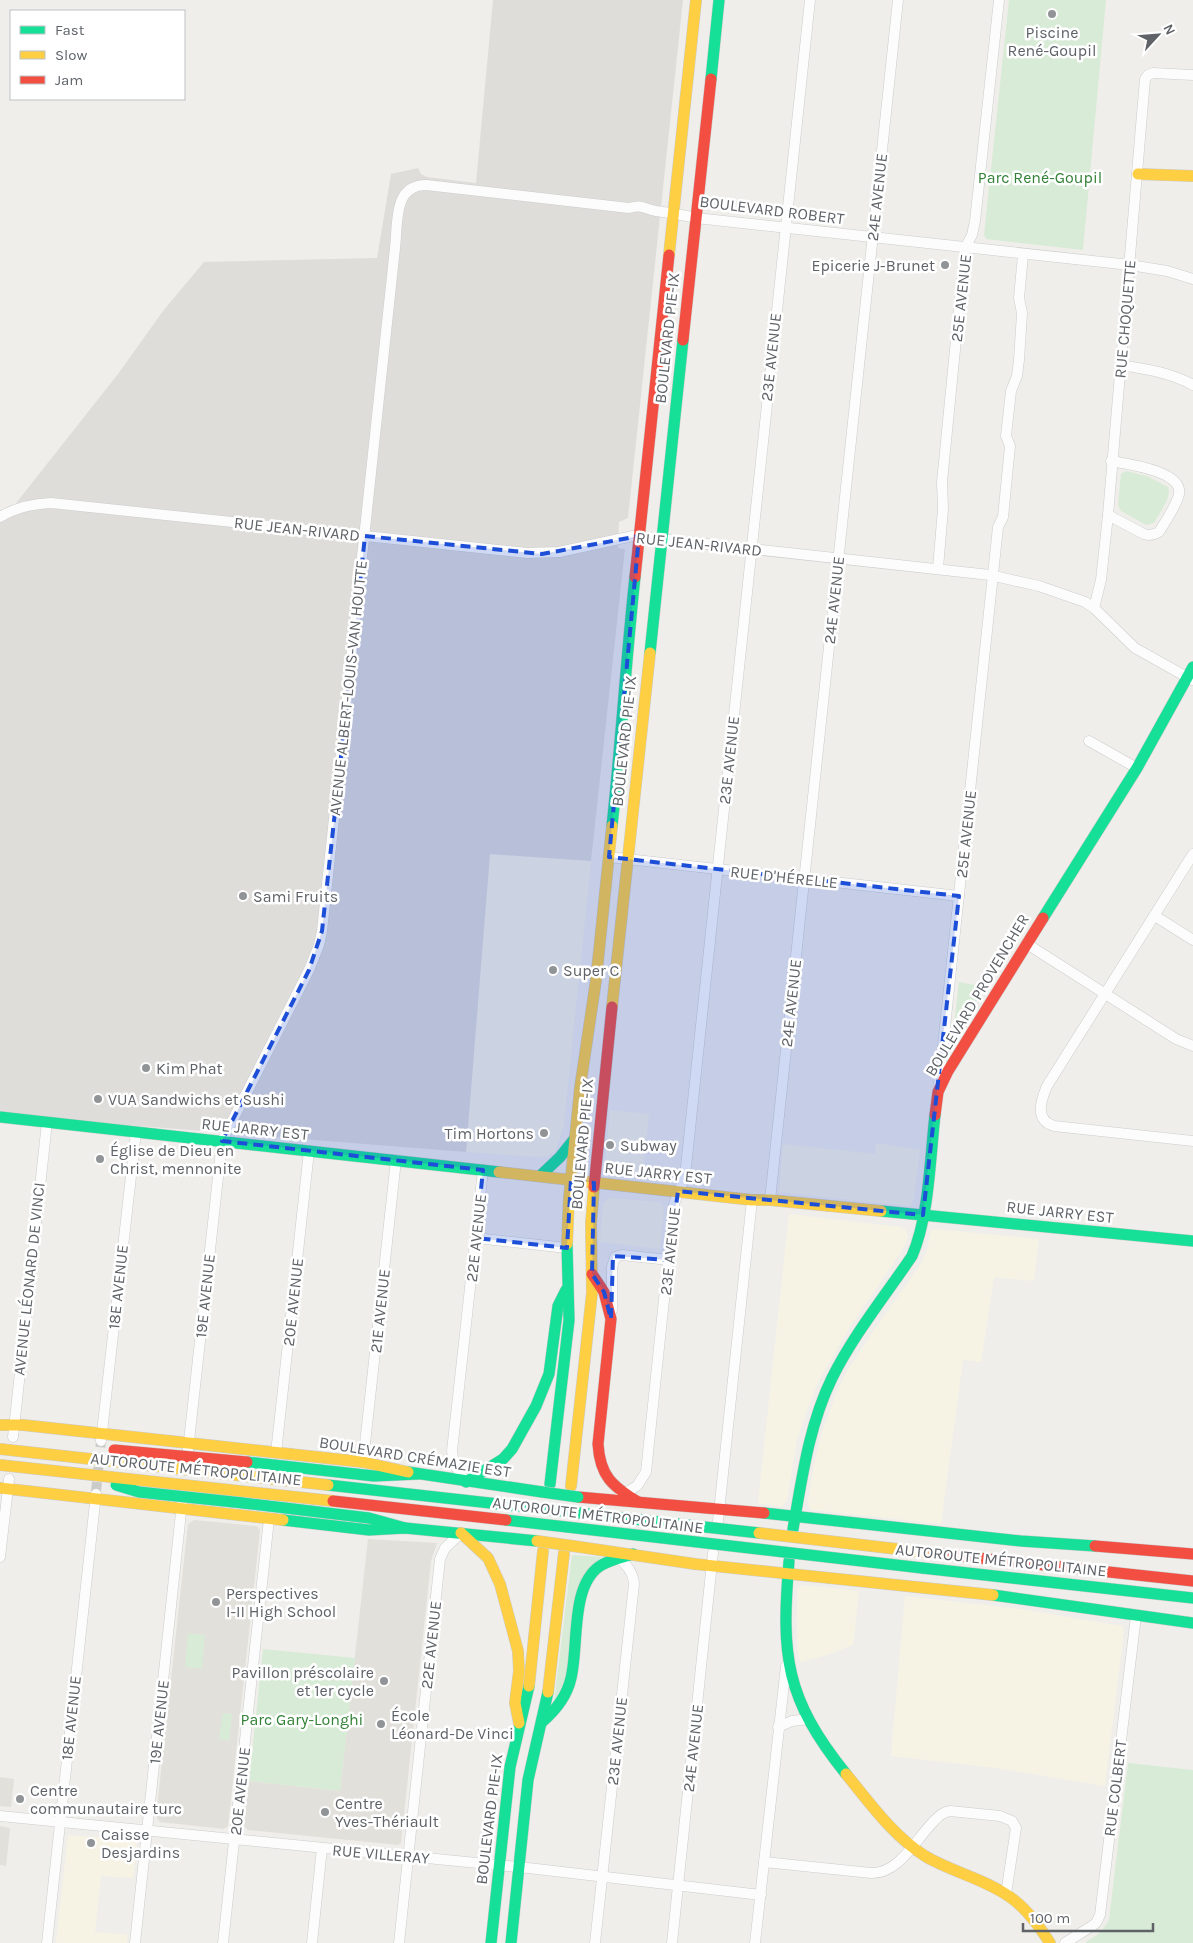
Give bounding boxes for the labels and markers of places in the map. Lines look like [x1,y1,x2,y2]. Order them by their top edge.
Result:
marker: Piscine René-Goupil [1046,8,1058,20]
place label: Piscine René-Goupil [1008,23,1096,60]
place label: Epicerie J-Brunet [812,256,935,275]
marker: Epicerie J-Brunet [939,259,951,271]
place label: Sami Fruits [253,887,338,906]
marker: Sami Fruits [237,890,249,902]
place label: Super C [563,961,620,980]
marker: Super C [547,964,559,976]
place label: Kim Phat [156,1059,223,1078]
marker: Kim Phat [140,1062,152,1074]
place label: VUA Sandwichs et Sushi [108,1090,285,1109]
marker: VUA Sandwichs et Sushi [92,1093,104,1105]
place label: Tim Hortons [444,1124,534,1143]
marker: Tim Hortons [538,1127,550,1139]
place label: Subway [620,1136,677,1155]
marker: Subway [604,1139,616,1151]
place label: Église de Dieu en Christ, mennonite [110,1141,241,1178]
marker: Église de Dieu en Christ, mennonite [94,1153,106,1165]
place label: Perspectives I-II High School [226,1584,336,1621]
marker: Perspectives I-II High School [210,1596,222,1608]
place label: Pavillon préscolaire et 1er cycle [232,1663,374,1700]
marker: Pavillon préscolaire et 1er cycle [378,1675,390,1687]
place label: École Léonard-De Vinci [391,1706,514,1743]
marker: École Léonard-De Vinci [375,1718,387,1730]
place label: Centre communautaire turc [30,1781,182,1818]
marker: Centre communautaire turc [14,1793,26,1805]
place label: Centre Yves-Thériault [335,1794,439,1831]
marker: Centre Yves-Thériault [319,1806,331,1818]
place label: Caisse Desjardins [101,1825,180,1862]
marker: Caisse Desjardins [85,1837,97,1849]

